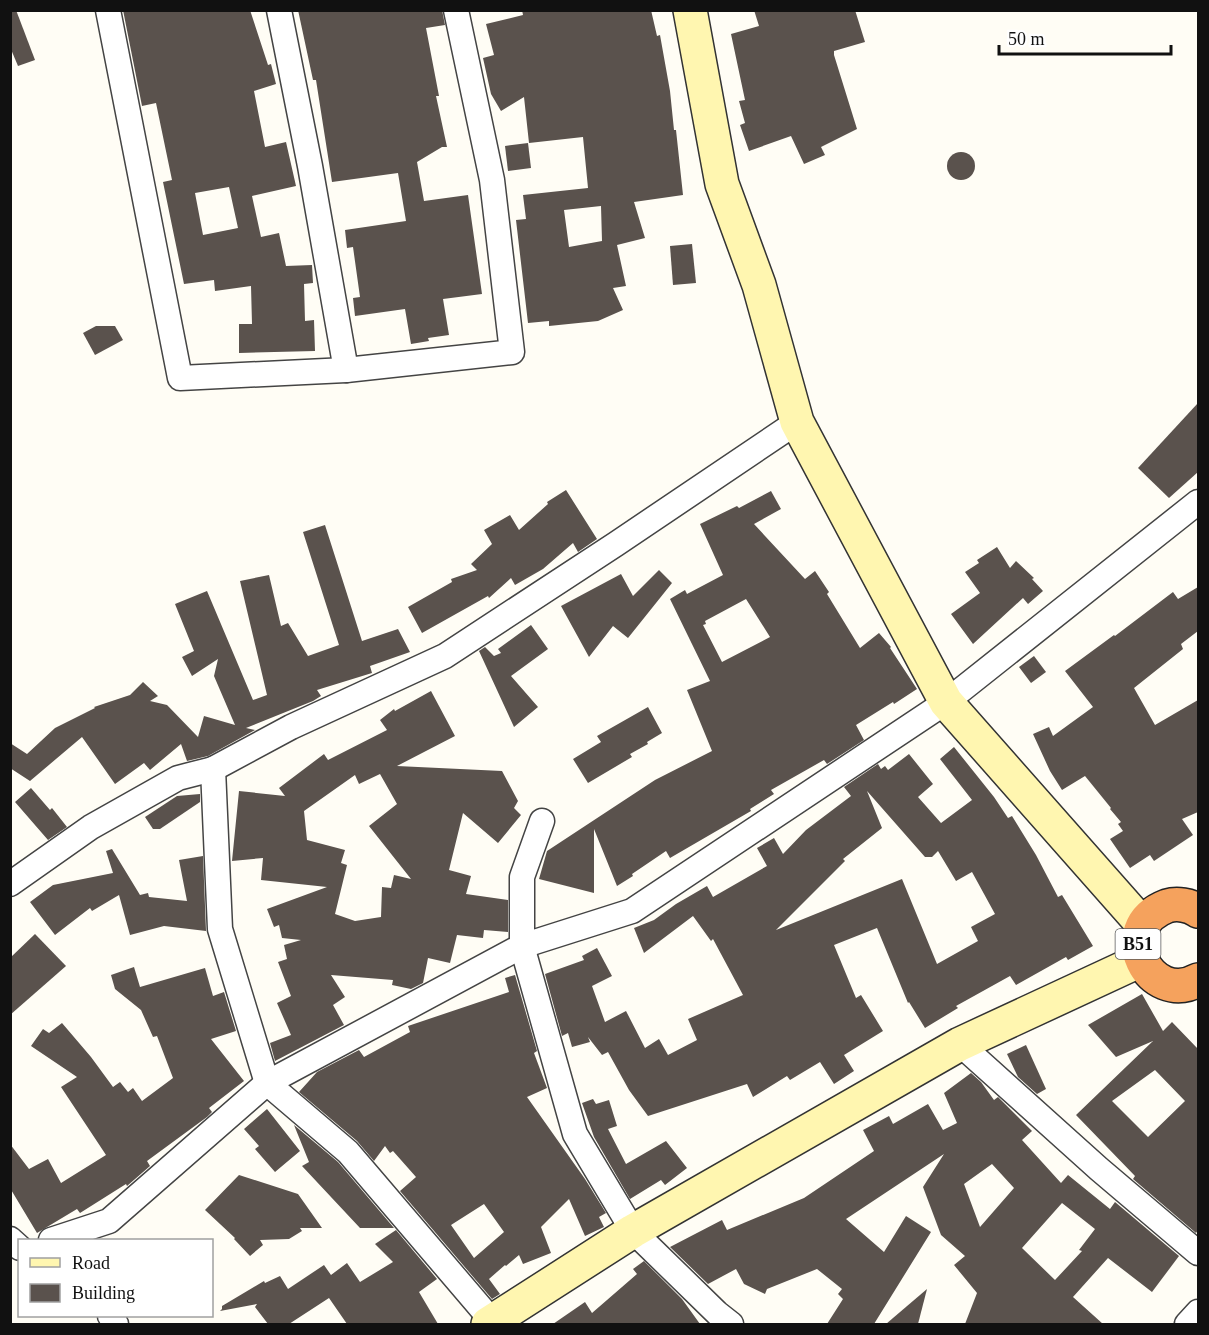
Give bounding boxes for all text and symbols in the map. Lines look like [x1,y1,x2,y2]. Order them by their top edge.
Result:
scale bar [999,18,1172,56]
text: 50 m [1008,29,1045,49]
road number: B51 [1116,929,1160,959]
legend [18,1239,213,1317]
text: Road [72,1253,110,1273]
text: Building [72,1283,135,1303]

